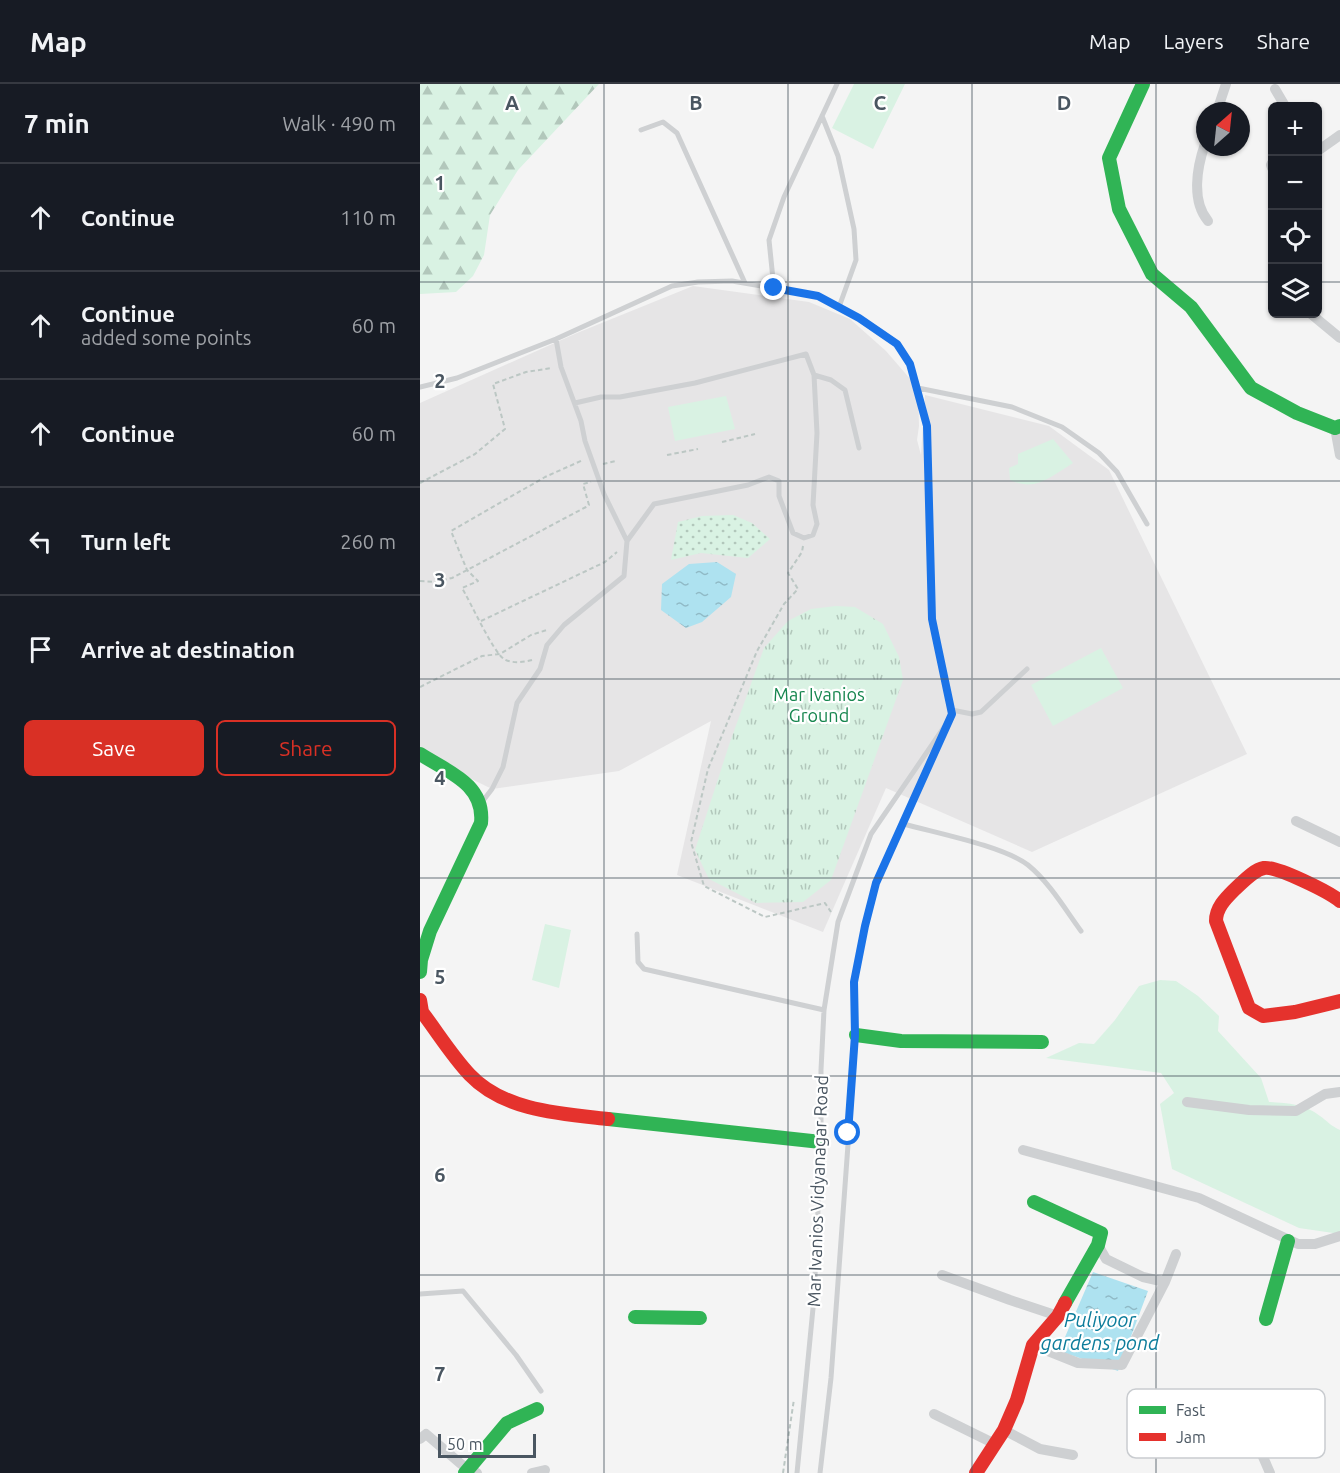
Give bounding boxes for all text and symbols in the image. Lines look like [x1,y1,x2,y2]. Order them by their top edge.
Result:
text: Map [30,26,87,57]
text: Map [1089,29,1130,53]
text: Layers [1163,29,1224,53]
text: Share [1257,29,1310,53]
text: A [505,91,519,114]
text: B [689,91,703,114]
text: C [874,91,887,114]
text: D [1057,91,1071,114]
north arrow [1196,102,1250,156]
map controls [1268,102,1322,318]
button: + [1268,102,1322,156]
text: 7 min [24,109,90,138]
text: Walk · 490 m [283,112,396,135]
button: − [1268,156,1322,210]
text: 1 [434,171,446,194]
icon: ahead [24,201,57,234]
text: Continue [81,205,175,230]
text: 110 m [340,206,396,229]
button: locate [1268,210,1322,264]
button: layers [1268,264,1322,318]
route end [760,274,786,300]
text: Continue [81,301,175,326]
icon: ahead [24,309,57,342]
text: 60 m [352,314,396,337]
text: added some points [81,326,251,349]
text: 2 [434,369,446,392]
icon: ahead [24,417,57,450]
text: Continue [81,421,175,446]
text: 60 m [352,422,396,445]
icon: left [24,525,57,558]
text: Turn left [81,529,171,554]
text: 260 m [340,530,396,553]
text: 3 [434,568,446,591]
icon: arrive [24,633,57,666]
text: Arrive at destination [81,637,295,662]
park label: Mar Ivanios Ground [773,684,865,725]
button: Save [24,720,204,776]
button: Share [216,720,396,776]
text: 4 [434,766,446,789]
text: 5 [434,965,446,988]
street label: Mar Ivanios Vidyanagar Road [803,1075,831,1307]
route start [834,1119,860,1145]
text: 6 [434,1163,446,1186]
water label: Puliyoor gardens pond [1040,1308,1160,1354]
text: 7 [434,1362,446,1385]
legend [1127,1389,1325,1458]
text: Fast [1176,1401,1206,1419]
text: Jam [1176,1428,1206,1446]
scale bar [438,1431,536,1458]
text: 50 m [447,1435,483,1453]

